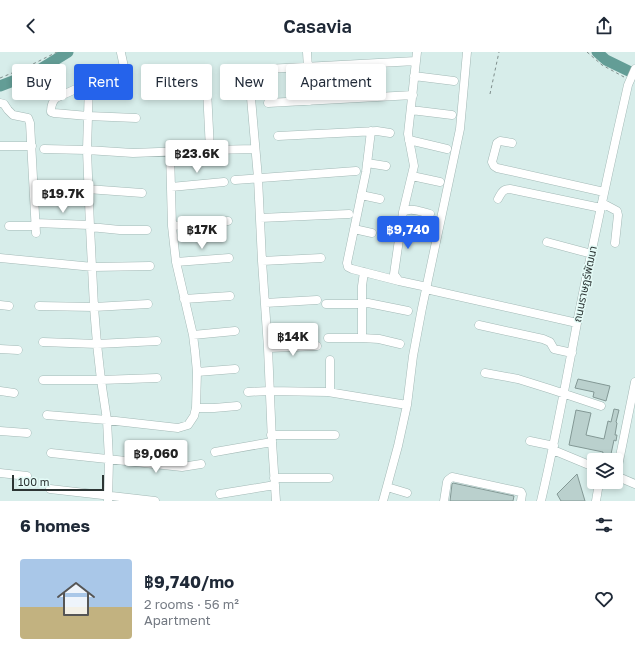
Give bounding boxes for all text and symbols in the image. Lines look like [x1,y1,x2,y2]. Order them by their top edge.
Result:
icon: back [20,15,42,37]
text: Casavia [283,15,352,37]
icon: share [593,15,615,37]
chip: Buy [12,64,66,100]
chip: Rent [74,64,133,100]
chip: Filters [141,64,212,100]
chip: New [220,64,278,100]
chip: Apartment [286,64,386,100]
pin: ฿23.6K [164,140,230,174]
text: ฿23.6K [174,145,220,161]
pin: ฿19.7K [30,180,96,214]
text: ฿19.7K [41,185,85,201]
pin: ฿17K [178,216,226,250]
pin: ฿9,740 [375,216,441,250]
text: ฿17K [187,221,217,237]
text: ฿9,740 [386,221,430,237]
street label: ถนนราษฏร์พัฒนา [570,245,599,323]
pin: ฿14K [269,323,317,357]
text: ฿14K [277,328,309,344]
pin: ฿9,060 [123,440,189,474]
text: ฿9,060 [133,445,179,461]
map controls [587,453,623,489]
button: layers [587,453,623,489]
scale bar [12,473,104,492]
text: 100 m [18,475,49,488]
icon: filters [593,514,615,536]
text: 6 homes [20,515,90,536]
text: ฿9,740/mo [144,571,234,592]
icon: home [52,575,100,623]
icon: heart [593,588,615,610]
text: 2 rooms · 56 m² [144,596,239,612]
text: Apartment [144,612,211,628]

